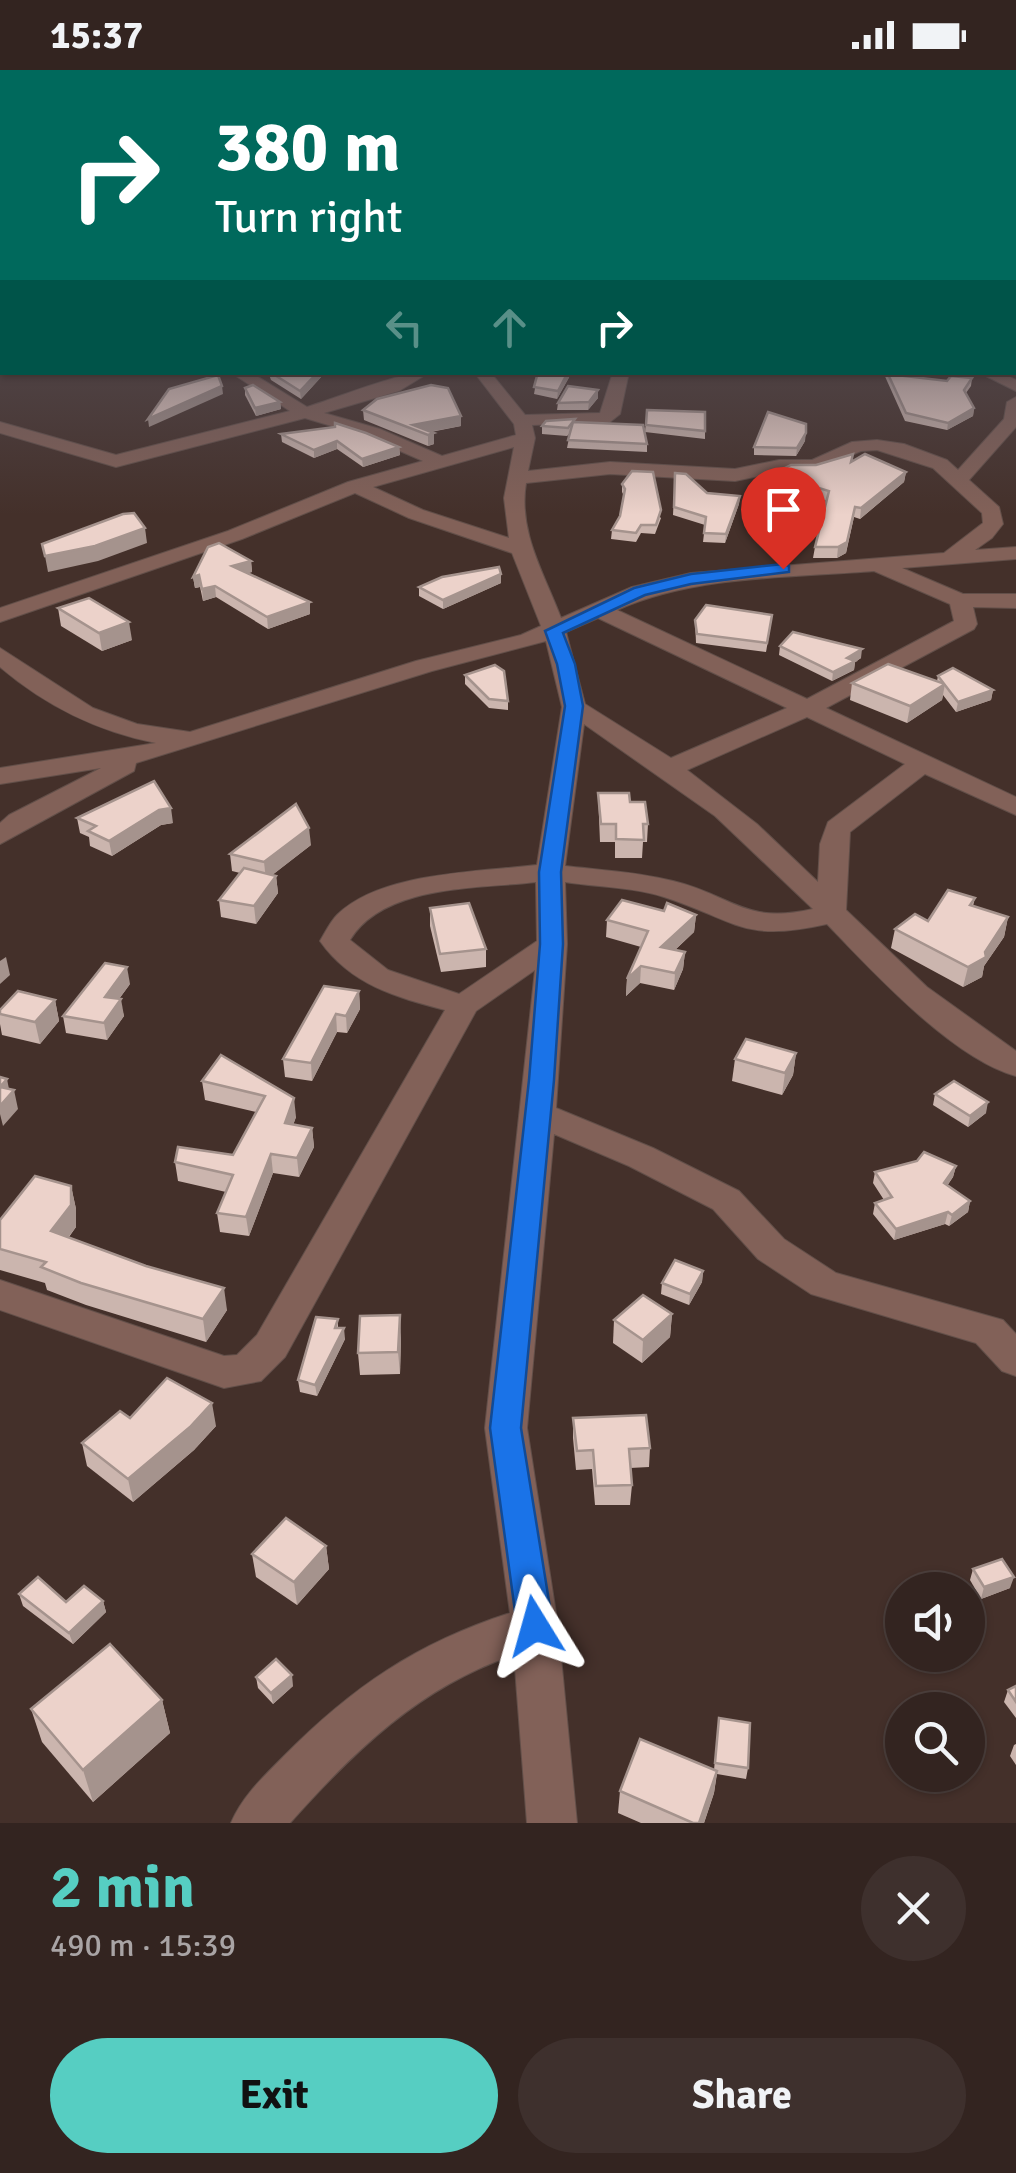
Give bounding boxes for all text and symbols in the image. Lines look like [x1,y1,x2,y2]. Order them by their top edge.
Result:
text: 15:37 [50,12,143,59]
text: 380 m [215,104,400,190]
icon: right [50,110,180,240]
text: Turn right [215,190,403,245]
icon: left [377,300,432,355]
icon: ahead [482,300,537,355]
icon: right [587,300,642,355]
pin [741,467,826,570]
icon: arrive [756,482,811,537]
map controls [885,1572,985,1792]
button: sound [885,1572,985,1672]
position arrow [483,1574,587,1678]
button: search [885,1692,985,1792]
text: 2 min [50,1851,195,1925]
button: close [861,1856,966,1961]
text: 490 m · 15:39 [50,1926,236,1965]
button: Exit [50,2038,498,2153]
button: Share [518,2038,966,2153]

